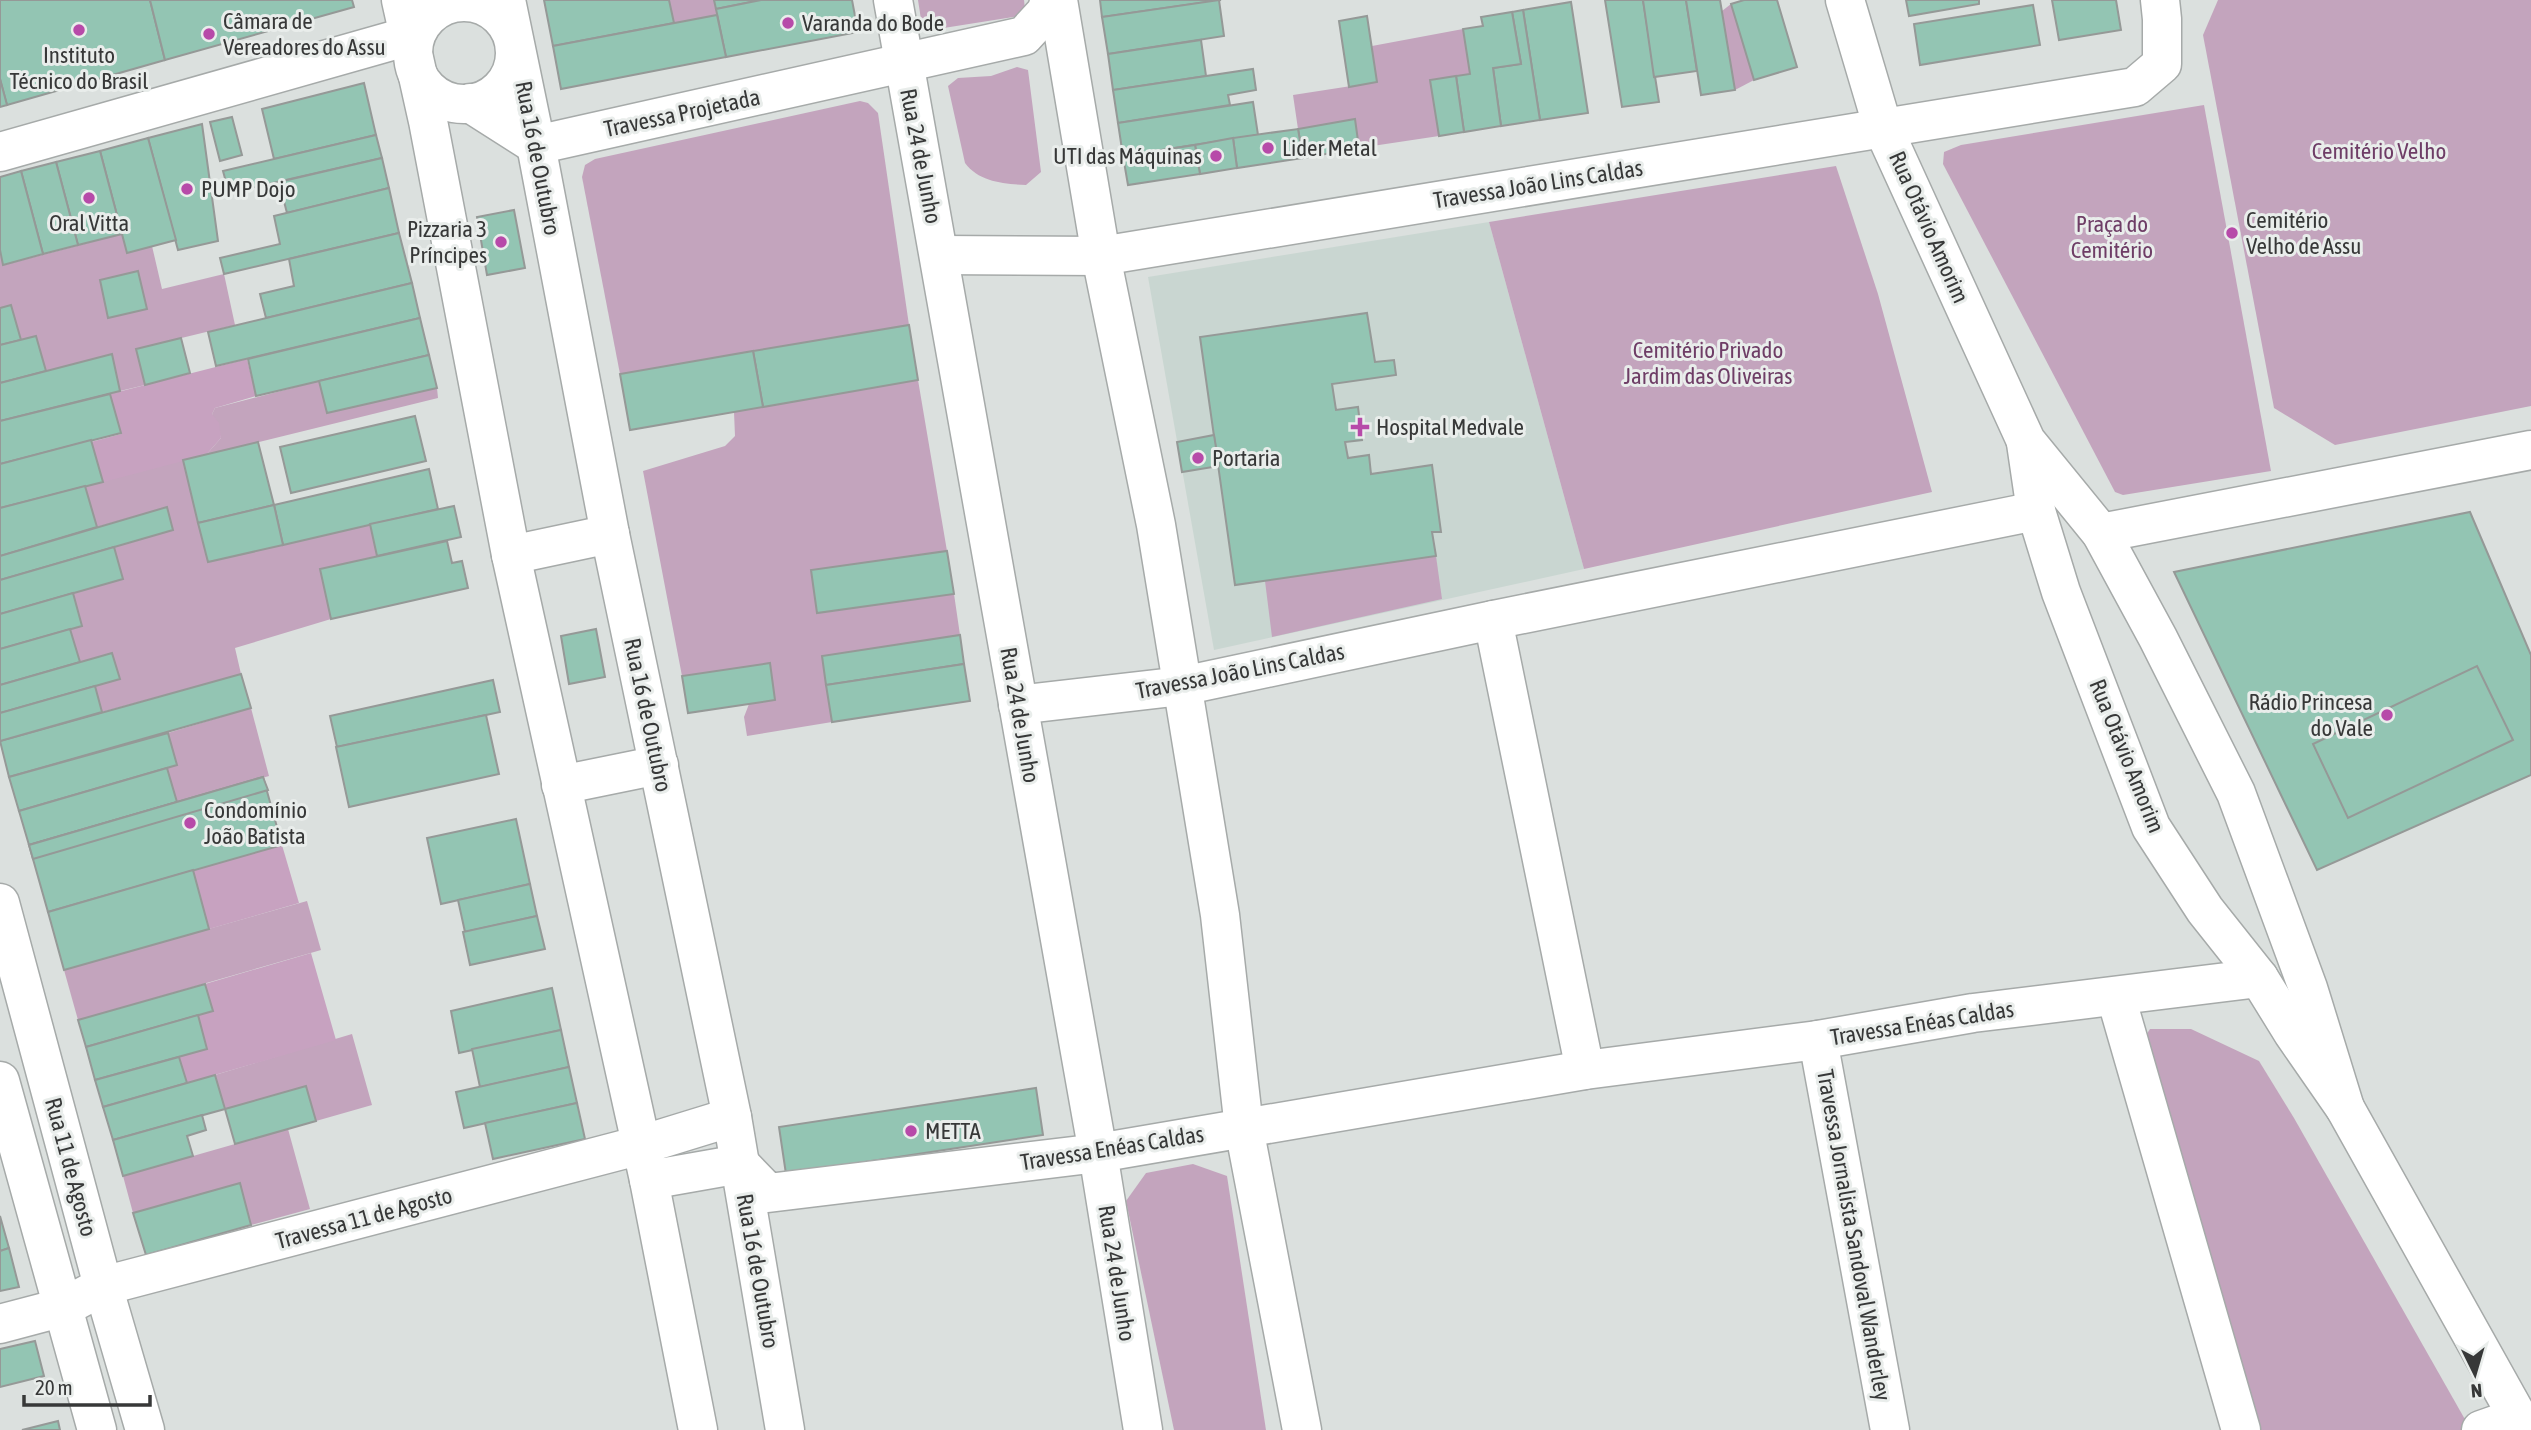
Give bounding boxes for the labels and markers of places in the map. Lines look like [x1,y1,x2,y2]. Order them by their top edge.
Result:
place label: Câmara de Vereadores do Assu [223,8,386,60]
place label: Varanda do Bode [802,10,944,36]
marker: Varanda do Bode [780,15,796,31]
marker: Instituto Técnico do Brasil [71,22,87,38]
marker: Câmara de Vereadores do Assu [201,26,217,42]
place label: Instituto Técnico do Brasil [10,42,148,94]
place label: Lider Metal [1282,135,1377,161]
marker: Lider Metal [1260,140,1276,156]
place label: UTI das Máquinas [1053,143,1202,169]
marker: UTI das Máquinas [1208,148,1224,164]
place label: PUMP Dojo [201,176,295,202]
marker: PUMP Dojo [179,181,195,197]
marker: Oral Vitta [81,190,97,206]
place label: Cemitério Velho de Assu [2246,207,2361,259]
place label: Oral Vitta [49,210,129,236]
place label: Pizzaria 3 Príncipes [407,216,487,268]
marker: Cemitério Velho de Assu [2224,225,2240,241]
marker: Pizzaria 3 Príncipes [493,234,509,250]
place label: Hospital Medvale [1376,414,1524,440]
marker: Hospital Medvale [1350,417,1370,437]
place label: Portaria [1212,445,1281,471]
marker: Portaria [1190,450,1206,466]
place label: Rádio Princesa do Vale [2248,689,2373,741]
marker: Rádio Princesa do Vale [2379,707,2395,723]
place label: Condomínio João Batista [204,797,307,849]
marker: Condomínio João Batista [182,815,198,831]
place label: METTA [925,1118,981,1144]
marker: METTA [903,1123,919,1139]

